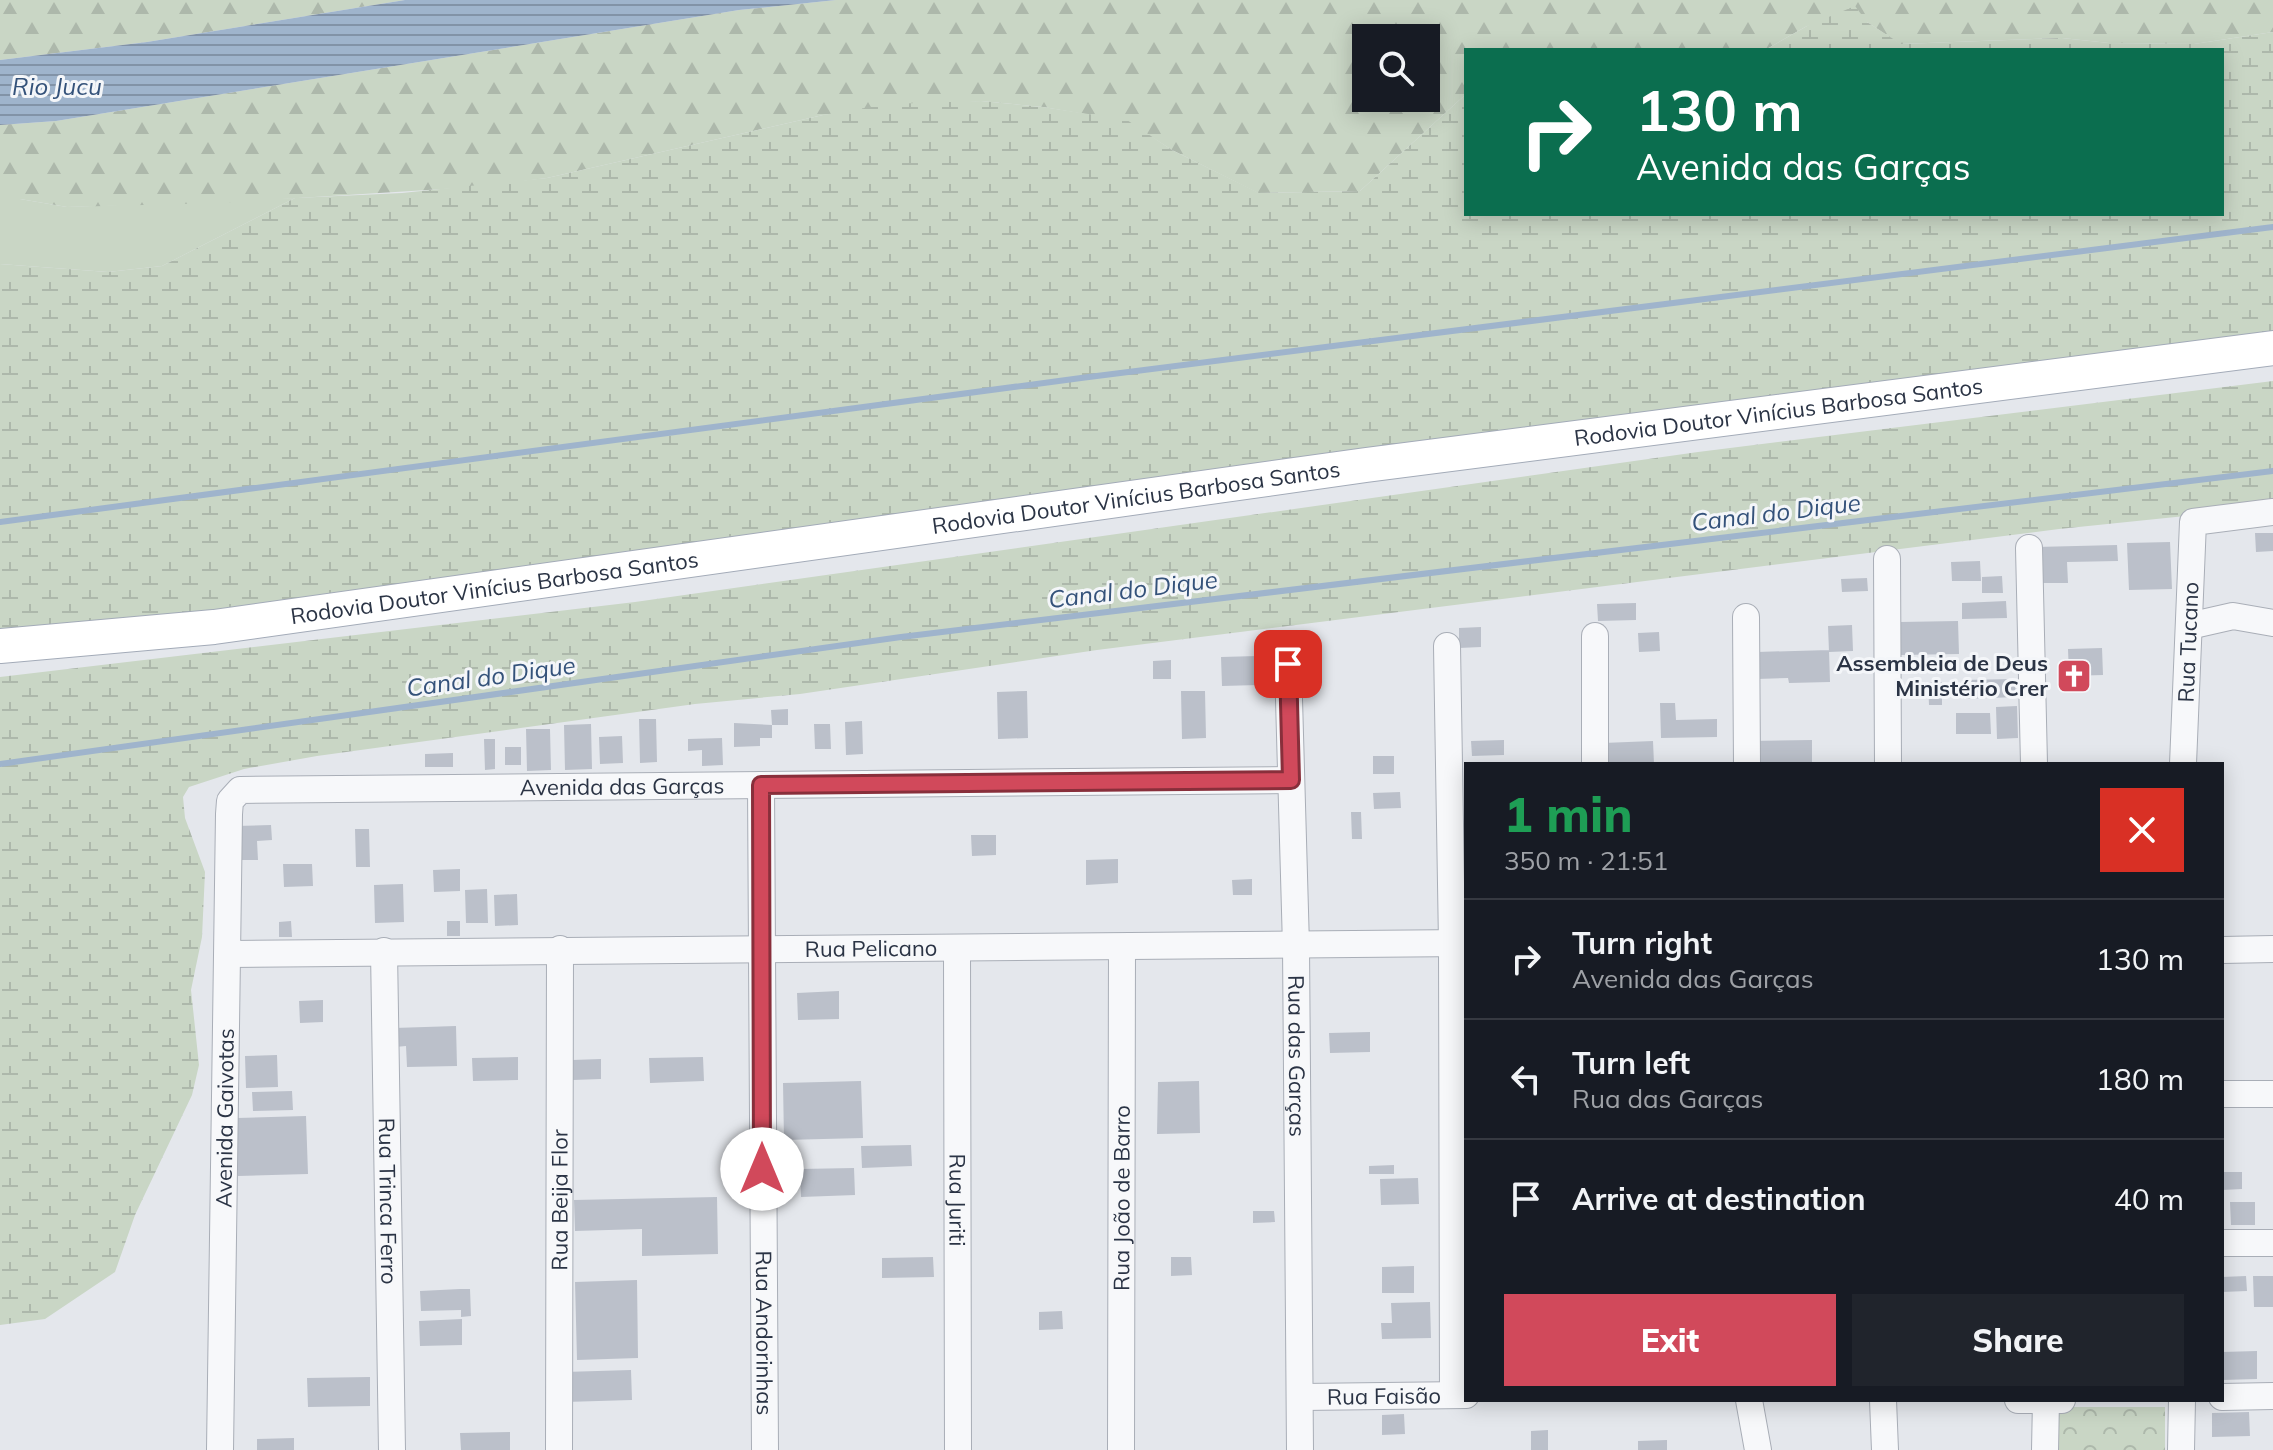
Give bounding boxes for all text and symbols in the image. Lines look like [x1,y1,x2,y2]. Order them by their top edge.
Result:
map controls [1352,24,1440,112]
button: search [1352,24,1440,112]
water label: Rio Jucu [12,71,102,101]
text: 130 m [1636,75,1803,145]
icon: right [1504,80,1608,184]
text: Avenida das Garças [1636,144,1971,189]
street label: Rodovia Doutor Vinícius Barbosa Santos [1572,372,1984,452]
street label: Rodovia Doutor Vinícius Barbosa Santos [930,455,1342,540]
water label: Canal do Dique [1690,487,1862,537]
street label: Rodovia Doutor Vinícius Barbosa Santos [289,545,700,630]
water label: Canal do Dique [1047,564,1219,614]
street label: Rua Tucano [2172,581,2205,703]
pin [1254,630,1322,698]
icon: arrive [1266,642,1310,686]
water label: Canal do Dique [405,649,577,703]
place label: Assembleia de Deus Ministério Crer [1836,649,2048,702]
church icon: Assembleia de Deus Ministério Crer [2055,657,2093,695]
street label: Avenida das Garças [520,771,724,801]
text: 1 min [1504,784,1633,844]
button: close [2100,788,2184,872]
text: 350 m · 21:51 [1504,844,1668,877]
text: Turn right [1572,924,1712,962]
street label: Rua Pelicano [805,934,937,963]
icon: right [1504,937,1548,981]
text: 130 m [2096,940,2184,978]
text: Avenida das Garças [1572,962,1814,995]
street label: Rua das Garças [1282,975,1312,1137]
street label: Avenida Gaivotas [209,1028,240,1208]
text: Turn left [1572,1044,1690,1082]
icon: left [1504,1057,1548,1101]
text: 180 m [2096,1060,2184,1098]
text: Rua das Garças [1572,1082,1763,1115]
street label: Rua João de Barro [1107,1105,1136,1291]
street label: Rua Trinca Ferro [373,1117,403,1285]
position arrow [720,1127,804,1211]
street label: Rua Beija Flor [545,1129,574,1271]
street label: Rua Juriti [943,1153,972,1247]
icon: arrive [1504,1177,1548,1221]
text: Arrive at destination [1572,1180,1866,1218]
text: 40 m [2114,1180,2184,1218]
street label: Rua Andorinhas [750,1250,779,1416]
button: Exit [1504,1294,1836,1386]
button: Share [1852,1294,2184,1386]
street label: Rua Faisão [1327,1381,1441,1411]

